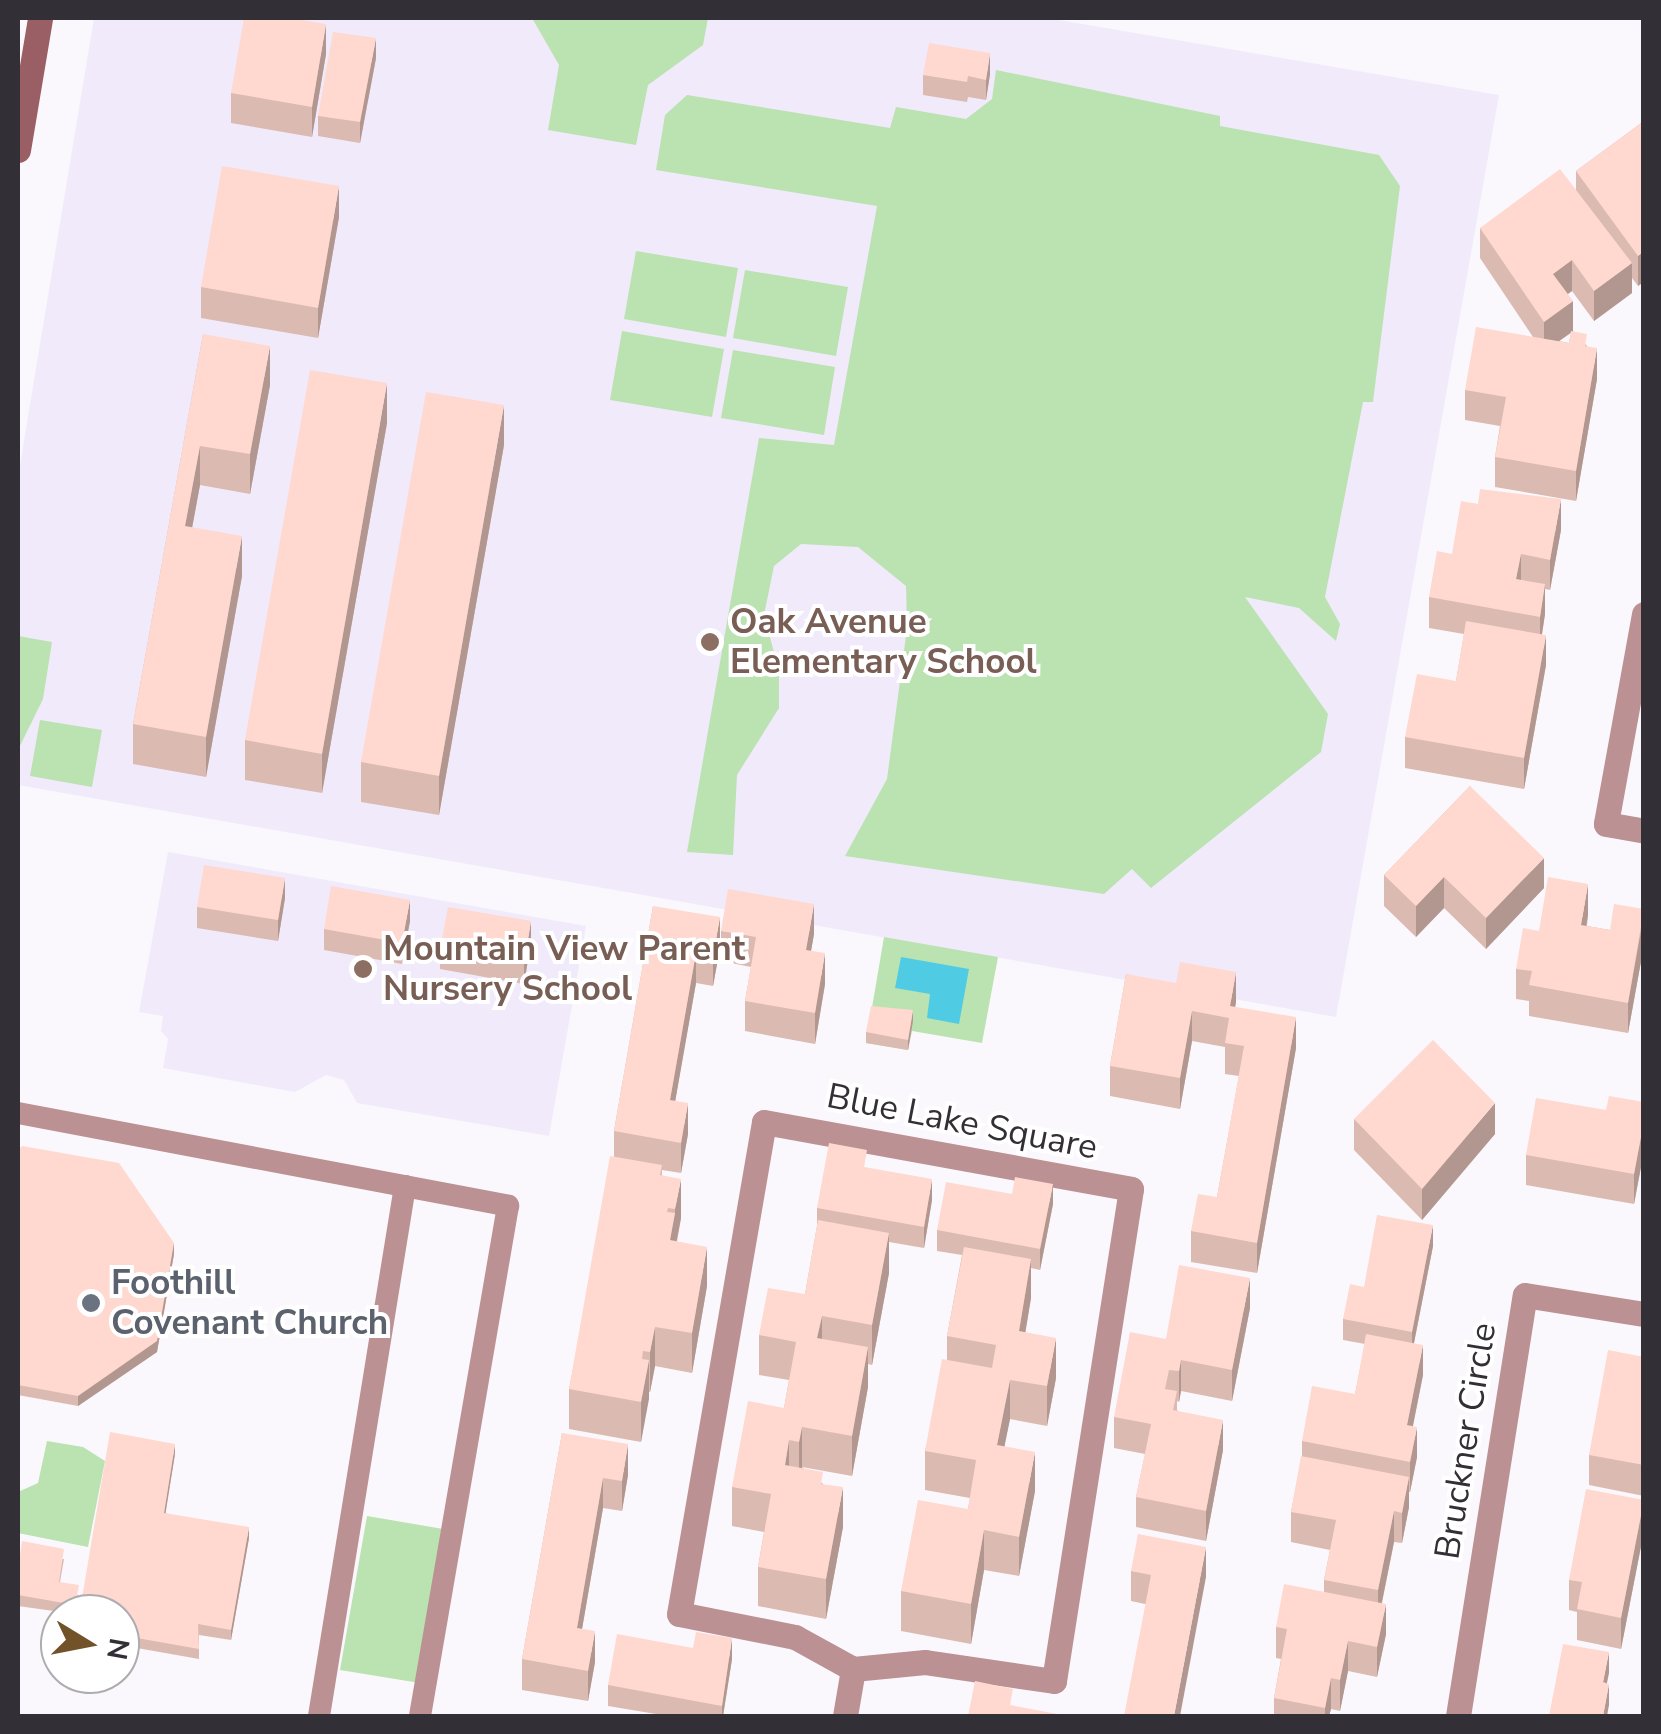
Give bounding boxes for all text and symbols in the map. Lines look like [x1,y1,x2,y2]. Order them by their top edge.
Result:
place label: Oak Avenue Elementary School [730,601,1037,683]
marker: Oak Avenue Elementary School [699,631,721,653]
place label: Mountain View Parent Nursery School [383,928,745,1010]
marker: Mountain View Parent Nursery School [352,958,374,980]
street label: Blue Lake Square [823,1075,1101,1169]
place label: Foothill Covenant Church [111,1262,388,1344]
marker: Foothill Covenant Church [80,1292,102,1314]
street label: Bruckner Circle [1427,1320,1505,1562]
north arrow [40,1594,140,1694]
text: N [97,1635,138,1662]

